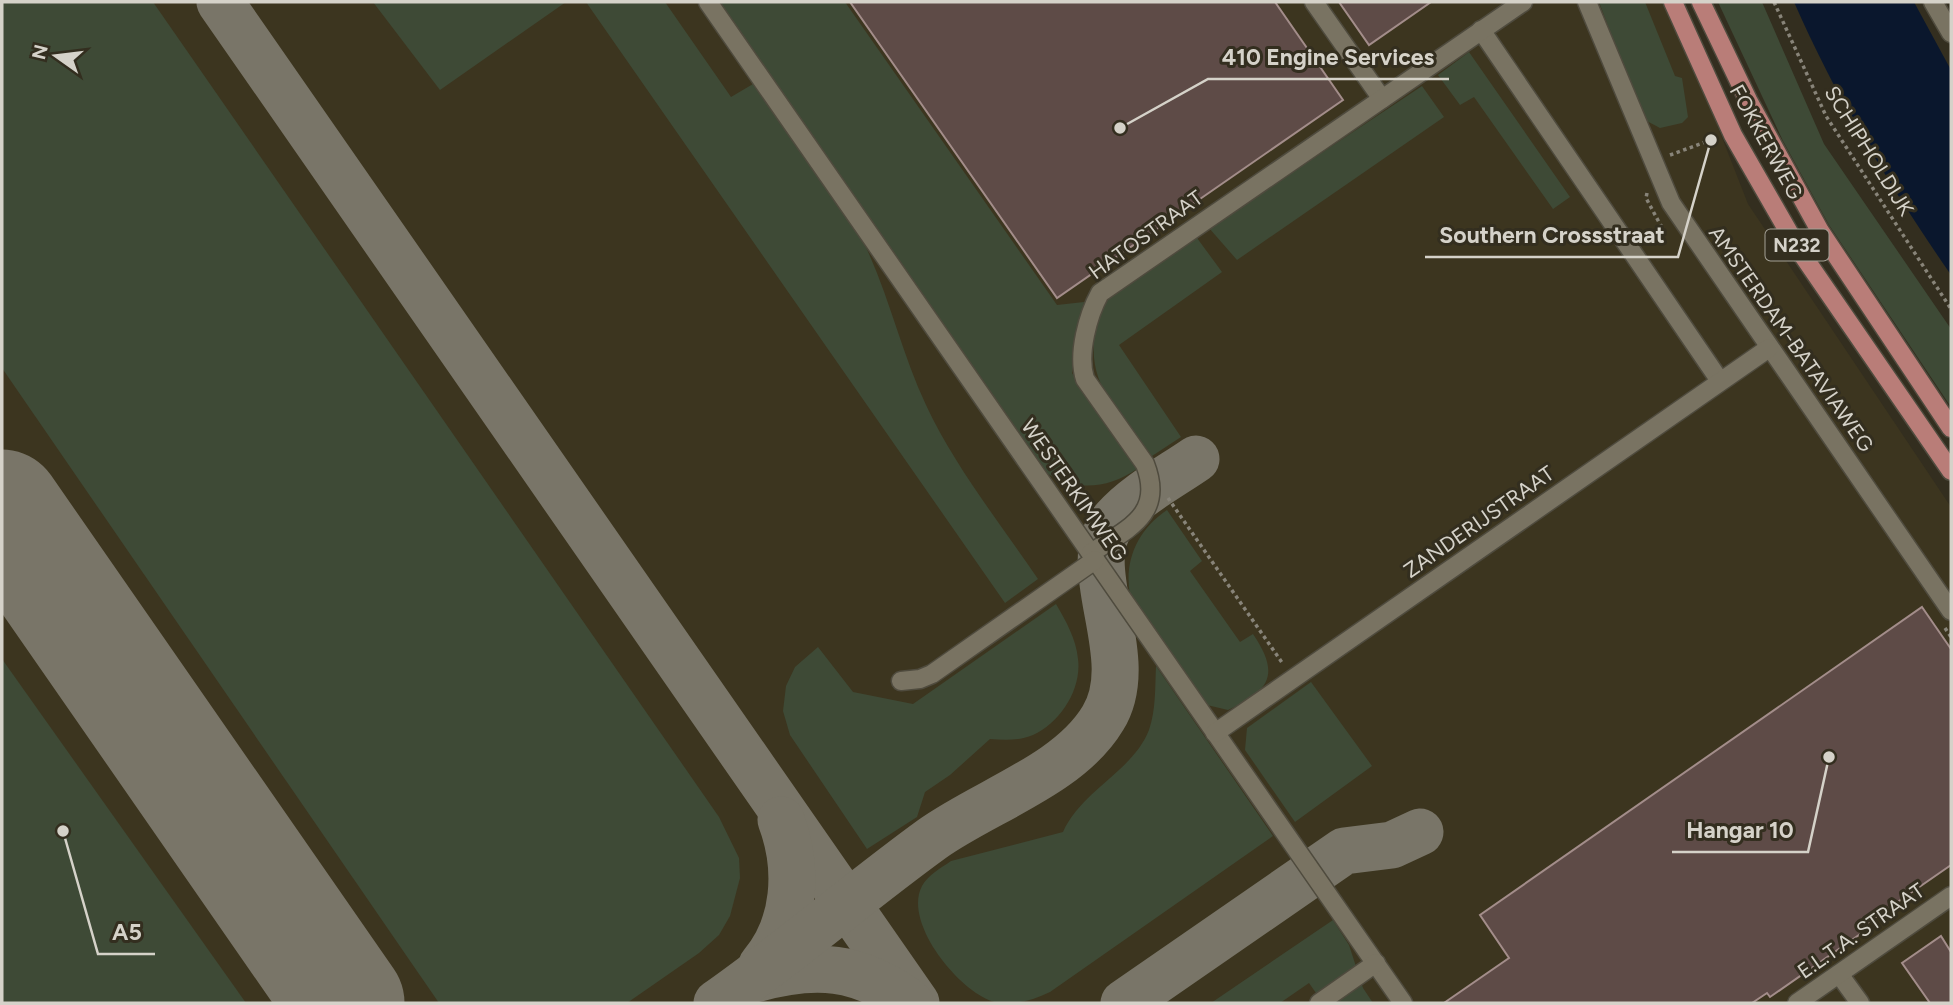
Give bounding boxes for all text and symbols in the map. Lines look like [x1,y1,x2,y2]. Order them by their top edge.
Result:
north arrow [21,21,91,91]
callout: 410 Engine Services [1208,35,1449,79]
text: N [27,42,53,62]
text: 410 Engine Services [1222,43,1435,71]
street label: FOKKERWEG [1725,80,1808,204]
street label: SCHIPHOLDIJK [1819,81,1919,220]
street label: HATOSTRAAT [1084,185,1208,284]
callout: Southern Crossstraat [1425,213,1678,257]
text: Southern Crossstraat [1439,221,1665,249]
street label: AMSTERDAM-BATAVIAWEG [1704,221,1879,456]
road number: N232 [1766,230,1828,260]
street label: WESTERKIMWEG [1016,414,1133,566]
street label: ZANDERIJSTRAAT [1399,460,1559,583]
callout: Hangar 10 [1672,808,1808,852]
text: Hangar 10 [1686,816,1794,844]
street label: E.L.T.A. STRAAT [1792,877,1929,984]
callout: A5 [98,910,155,954]
text: A5 [112,918,142,946]

